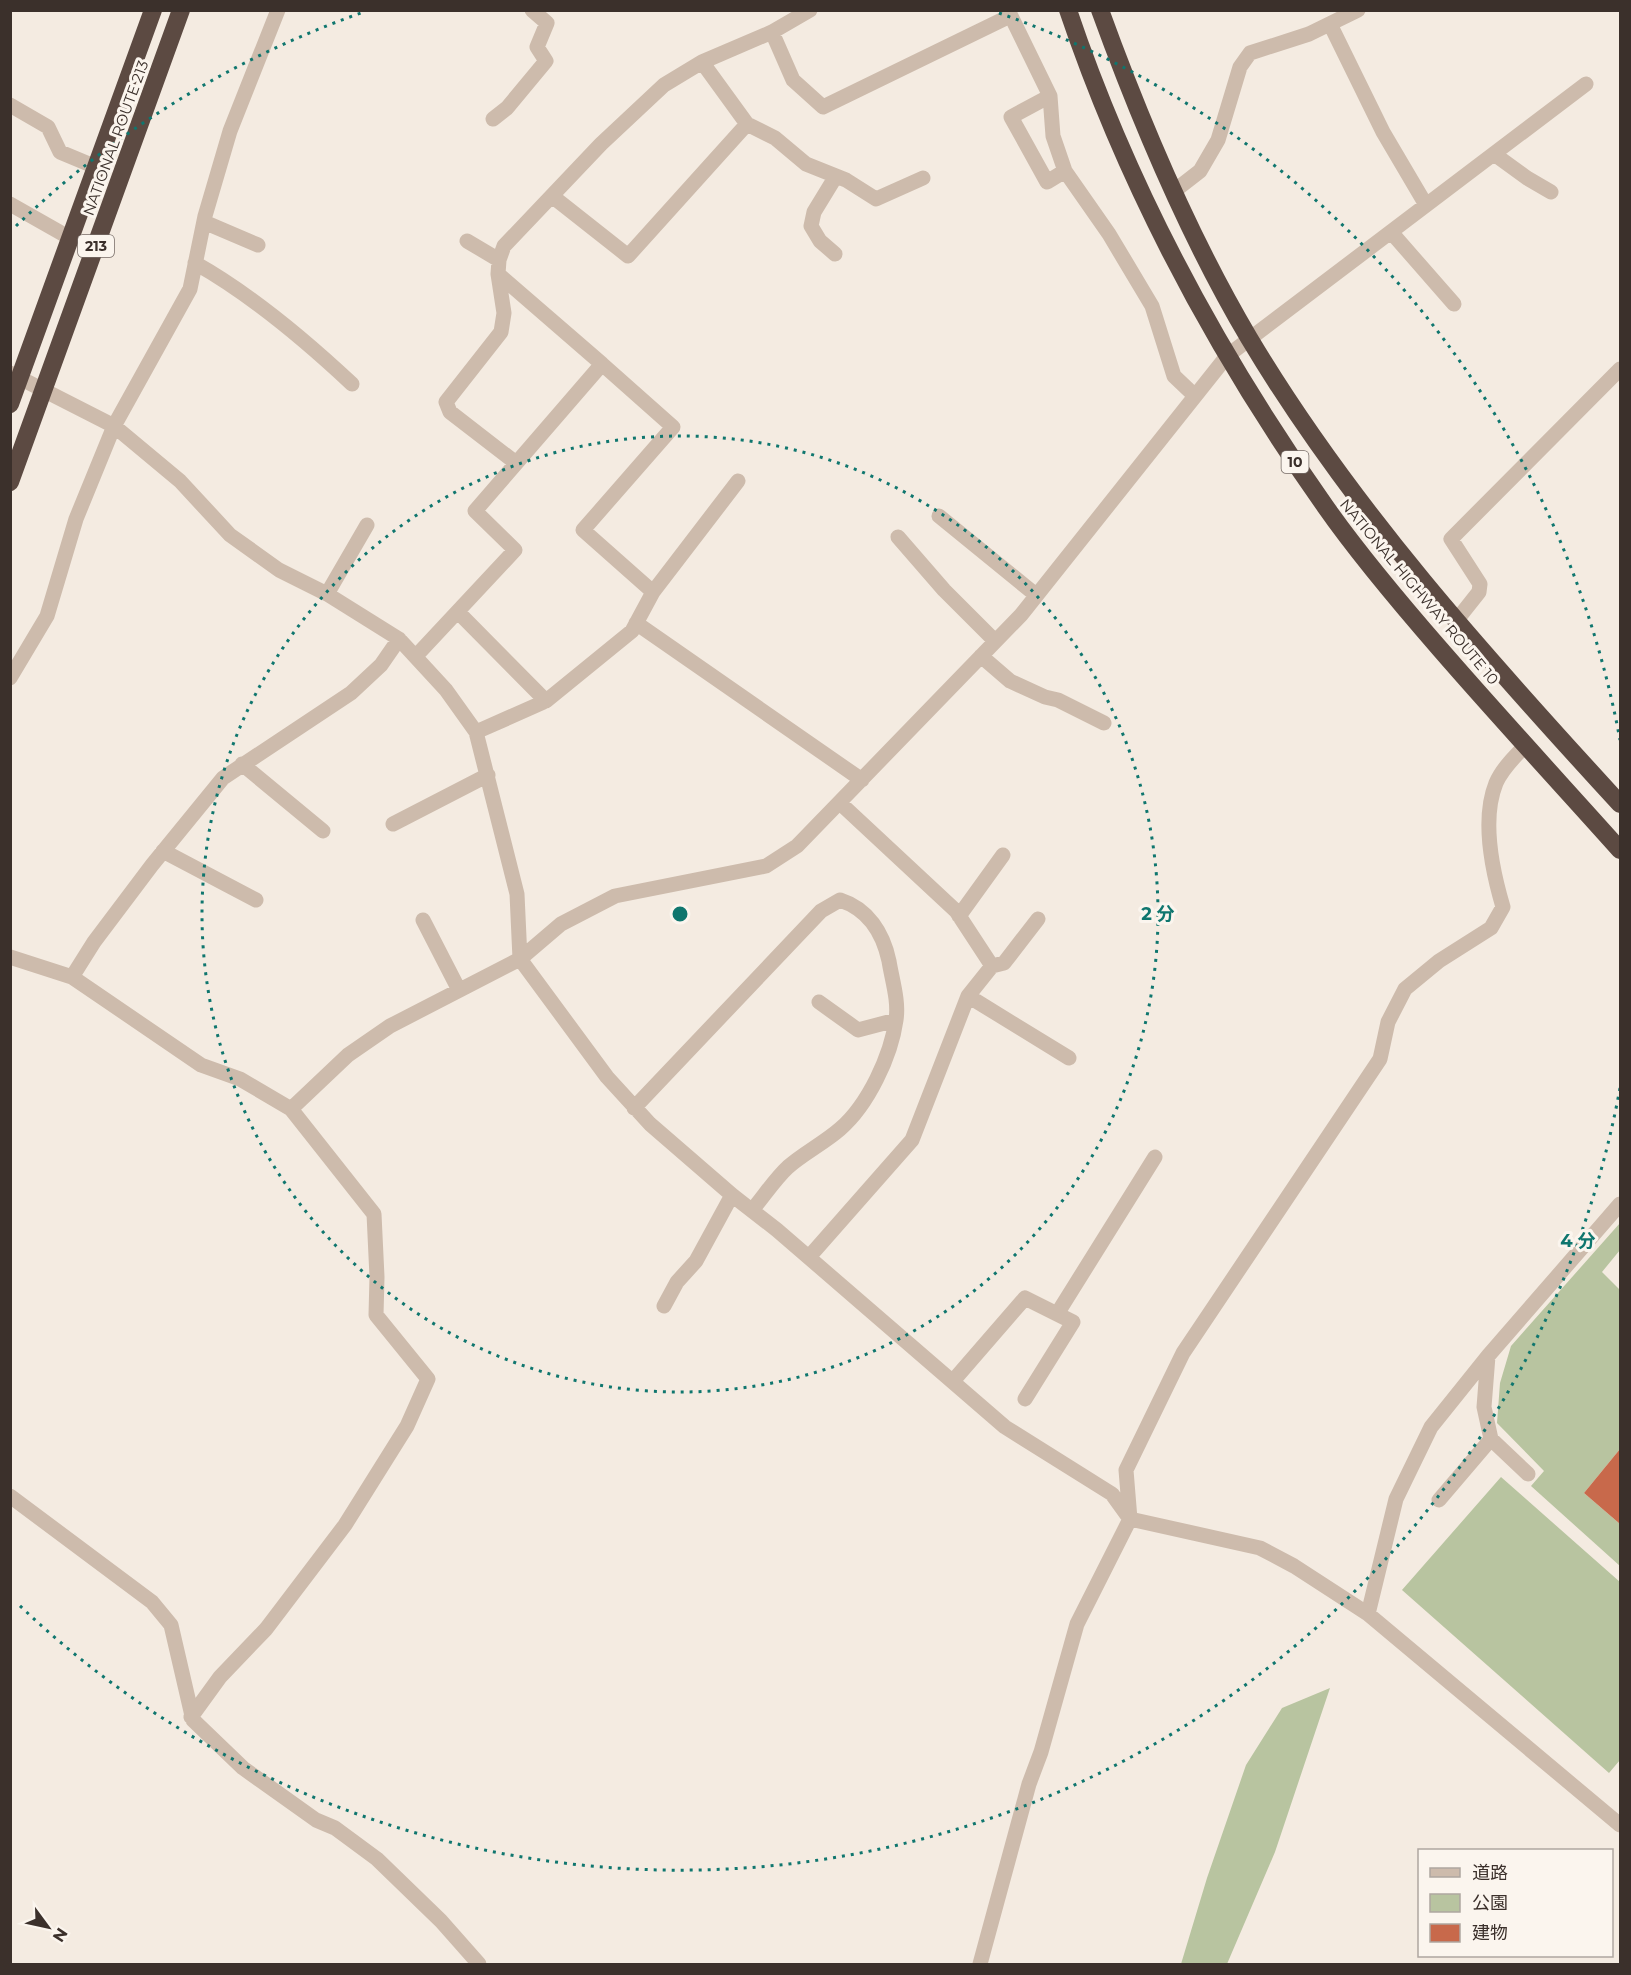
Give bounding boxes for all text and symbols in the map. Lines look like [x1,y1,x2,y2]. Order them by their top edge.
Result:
street label: NATIONAL ROUTE 213 [79,58,152,218]
road number: 213 [78,235,114,257]
road number: 10 [1282,451,1308,473]
street label: NATIONAL HIGHWAY ROUTE 10 [1336,495,1503,689]
text: 2 分 [1141,903,1175,925]
centre of rings [670,904,690,924]
text: 4 分 [1560,1230,1596,1252]
legend [1418,1849,1613,1957]
text: 道路 [1472,1862,1508,1884]
text: 公園 [1472,1892,1508,1914]
north arrow [18,1897,78,1957]
text: 建物 [1472,1922,1508,1944]
text: N [49,1924,72,1945]

